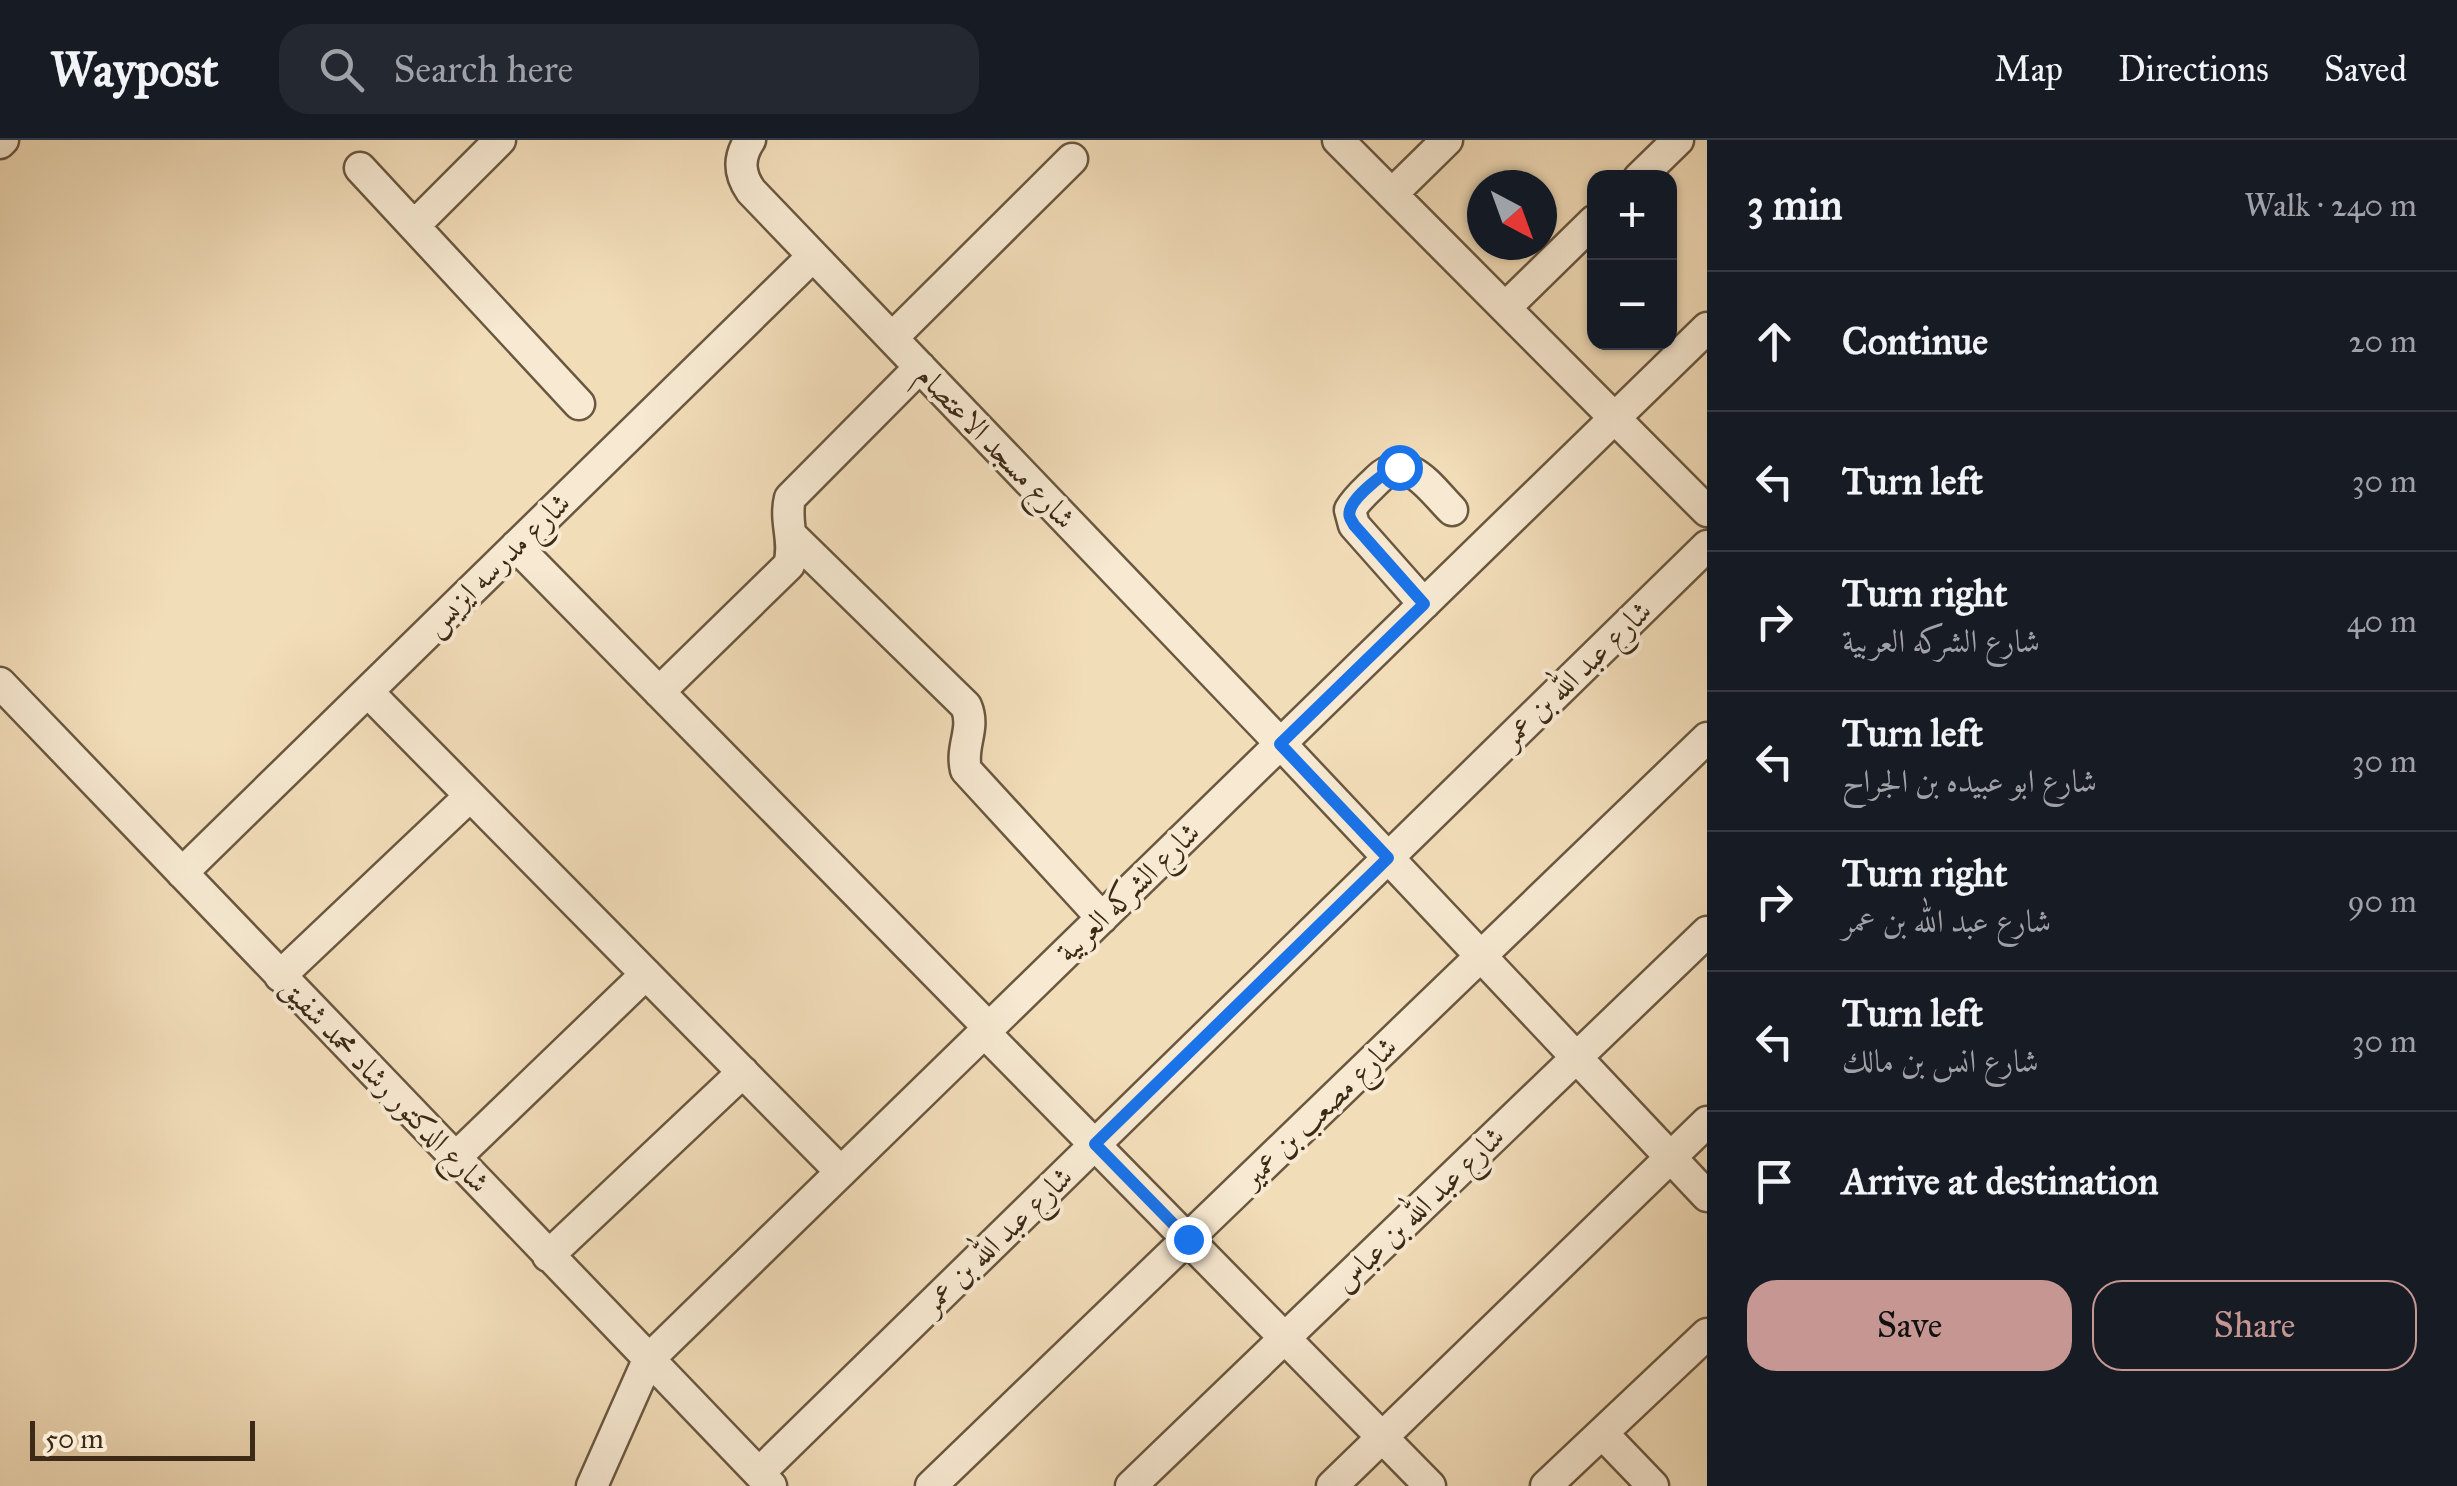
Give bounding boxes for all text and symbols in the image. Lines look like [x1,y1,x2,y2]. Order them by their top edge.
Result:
search box [279,24,979,114]
text: Waypost [50,40,219,99]
icon: search [314,42,369,97]
text: Search here [394,46,573,92]
text: Map [1995,48,2063,91]
text: Directions [2118,48,2269,91]
text: Saved [2324,48,2407,91]
north arrow [1467,170,1557,260]
map controls [1587,170,1677,350]
button: + [1587,170,1677,260]
text: 3 min [1747,179,1842,231]
text: Walk · 240 m [2244,186,2417,225]
button: − [1587,260,1677,350]
icon: ahead [1747,314,1802,369]
text: Continue [1842,318,1988,364]
text: 20 m [2349,322,2417,361]
street label: شارع مسجد الاعتصام [903,358,1083,542]
route start [1377,445,1423,491]
icon: left [1747,454,1802,509]
text: Turn left [1842,458,1983,504]
text: 30 m [2352,462,2417,501]
street label: شارع مدرسه ايزيس [416,485,583,648]
text: Turn right [1842,570,2008,616]
street label: شارع عبد الله بن عمر [1487,589,1664,762]
icon: right [1747,594,1802,649]
text: 40 m [2347,602,2417,641]
text: شارع الشركه العربية [1842,622,2040,661]
text: Turn left [1842,710,1983,756]
icon: left [1747,734,1802,789]
text: 30 m [2352,742,2417,781]
text: شارع ابو عبيده بن الجراح [1842,762,2097,801]
street label: شارع الشركه العربية [1049,815,1212,974]
text: Turn right [1842,850,2008,896]
icon: right [1747,874,1802,929]
text: 90 m [2347,882,2417,921]
text: شارع عبد الله بن عمر [1842,902,2051,941]
street label: شارع الدكتور رشاد محمد شفيق [268,970,497,1205]
text: Turn left [1842,990,1983,1036]
icon: left [1747,1014,1802,1069]
text: 30 m [2352,1022,2417,1061]
street label: شارع مصعب بن عمير [1232,1029,1409,1202]
text: شارع انس بن مالك [1842,1042,2039,1081]
street label: شارع عبد الله بن عباس [1323,1115,1517,1304]
icon: arrive [1747,1154,1802,1209]
street label: شارع عبد الله بن عمر [908,1155,1085,1328]
text: Arrive at destination [1842,1158,2159,1204]
route end [1166,1217,1212,1263]
button: Save [1747,1280,2072,1371]
button: Share [2092,1280,2417,1371]
scale bar [30,1416,255,1460]
text: 50 m [45,1421,104,1456]

